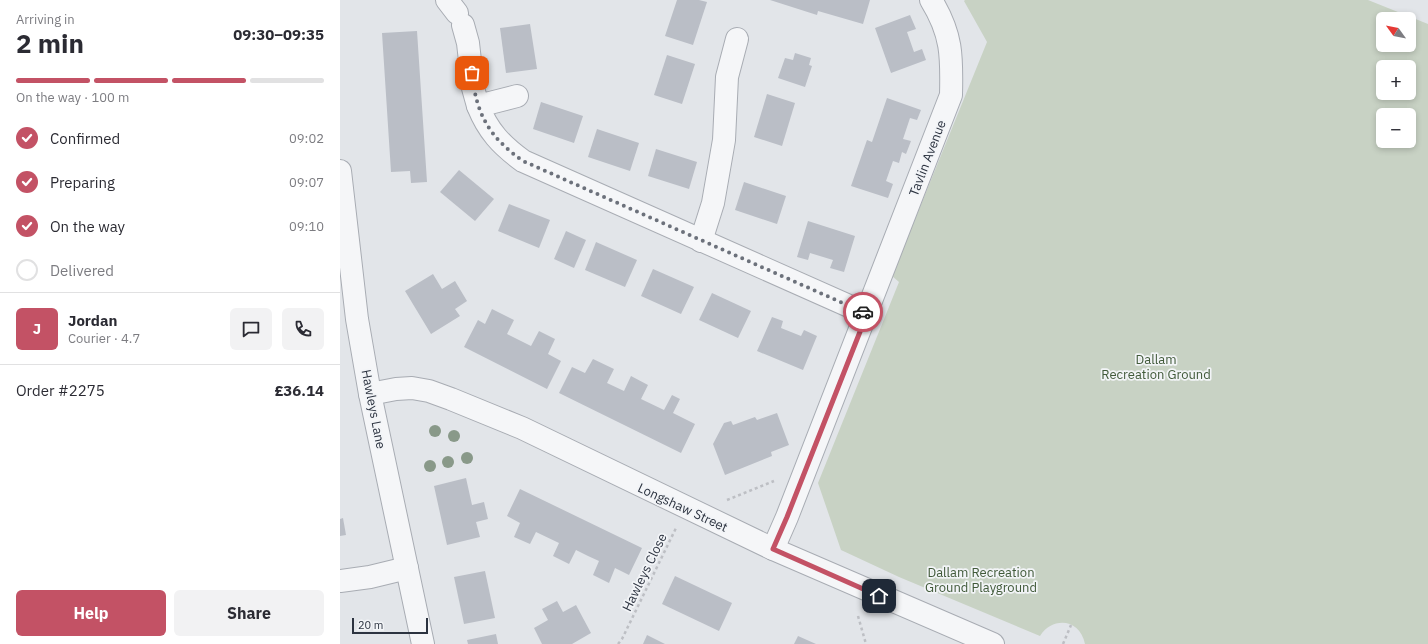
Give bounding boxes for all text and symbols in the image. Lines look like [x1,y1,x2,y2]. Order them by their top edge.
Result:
text: Arriving in [16,11,75,28]
north arrow [1376,12,1416,52]
map controls [1376,12,1416,148]
text: 09:30–09:35 [233,25,324,44]
text: 2 min [16,26,84,60]
pin [455,56,489,90]
button: + [1376,60,1416,100]
icon: bag [461,62,483,84]
text: On the way · 100 m [16,89,129,106]
button: − [1376,108,1416,148]
street label: Tavlin Avenue [905,118,950,199]
icon: check [16,127,38,149]
text: Confirmed [50,129,120,148]
text: 09:02 [289,130,324,147]
icon: check [16,171,38,193]
text: Preparing [50,173,115,192]
text: 09:07 [289,174,324,191]
icon: check [16,215,38,237]
text: On the way [50,217,125,236]
text: 09:10 [289,218,324,235]
text: Delivered [50,261,114,280]
courier [843,292,883,332]
icon: car [852,301,874,323]
button: chat [230,308,272,350]
button: phone [282,308,324,350]
text: Jordan [68,311,117,330]
text: J [33,319,41,338]
text: Courier · 4.7 [68,330,140,347]
park label: Dallam Recreation Ground [1101,351,1211,383]
street label: Hawleys Lane [357,368,390,450]
text: Order #2275 [16,381,105,400]
text: £36.14 [275,381,324,400]
street label: Longshaw Street [635,479,730,536]
street label: Hawleys Close [618,530,671,614]
park label: Dallam Recreation Ground Playground [925,564,1037,596]
pin [862,579,896,613]
icon: home [868,585,890,607]
button: Help [16,590,166,636]
button: Share [174,590,324,636]
scale bar [352,616,428,635]
text: 20 m [358,618,383,632]

